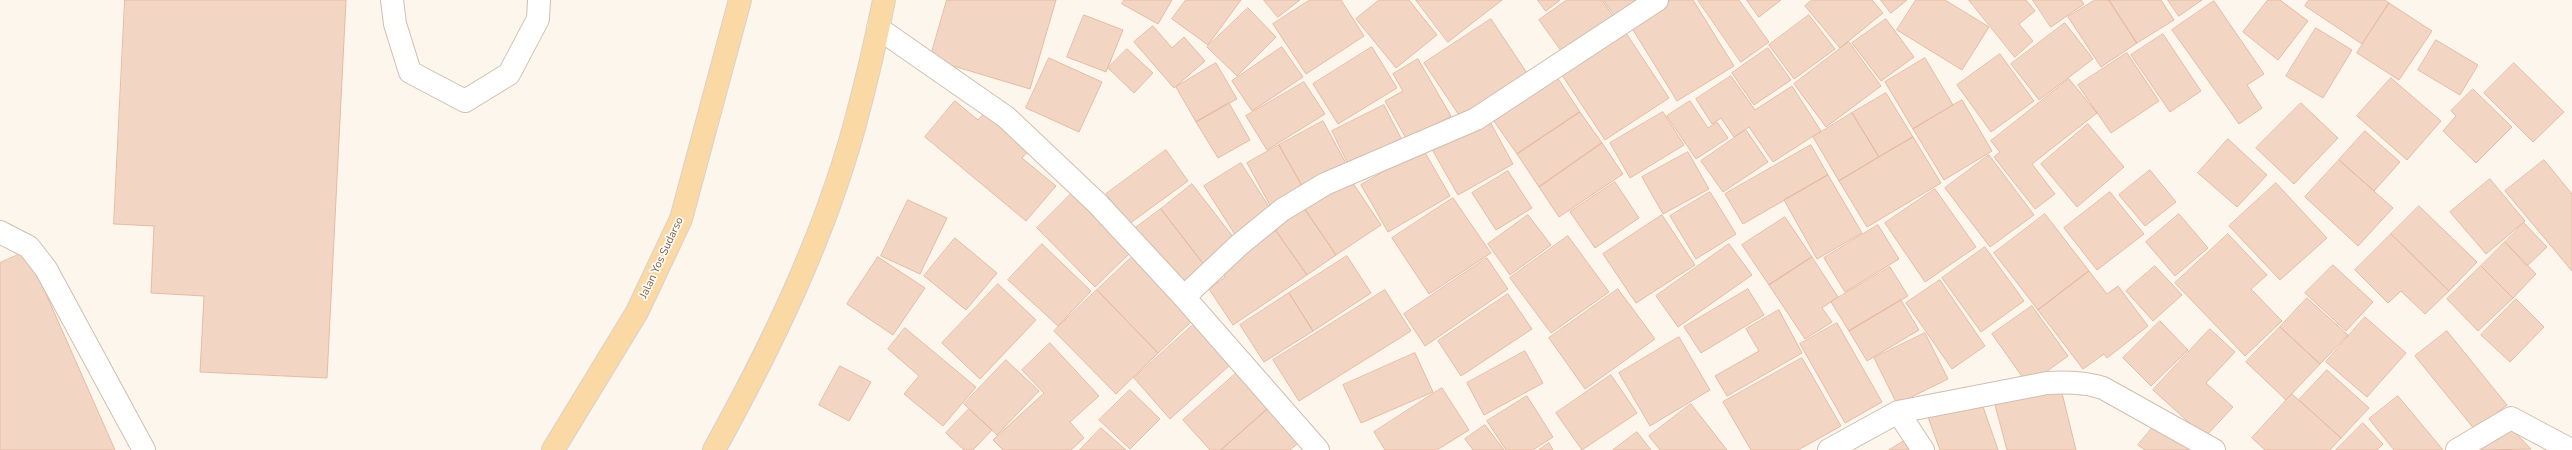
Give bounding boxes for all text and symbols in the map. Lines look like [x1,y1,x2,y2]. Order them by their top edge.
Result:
street label: Jalan Yos Sudarso [637,215,687,301]

